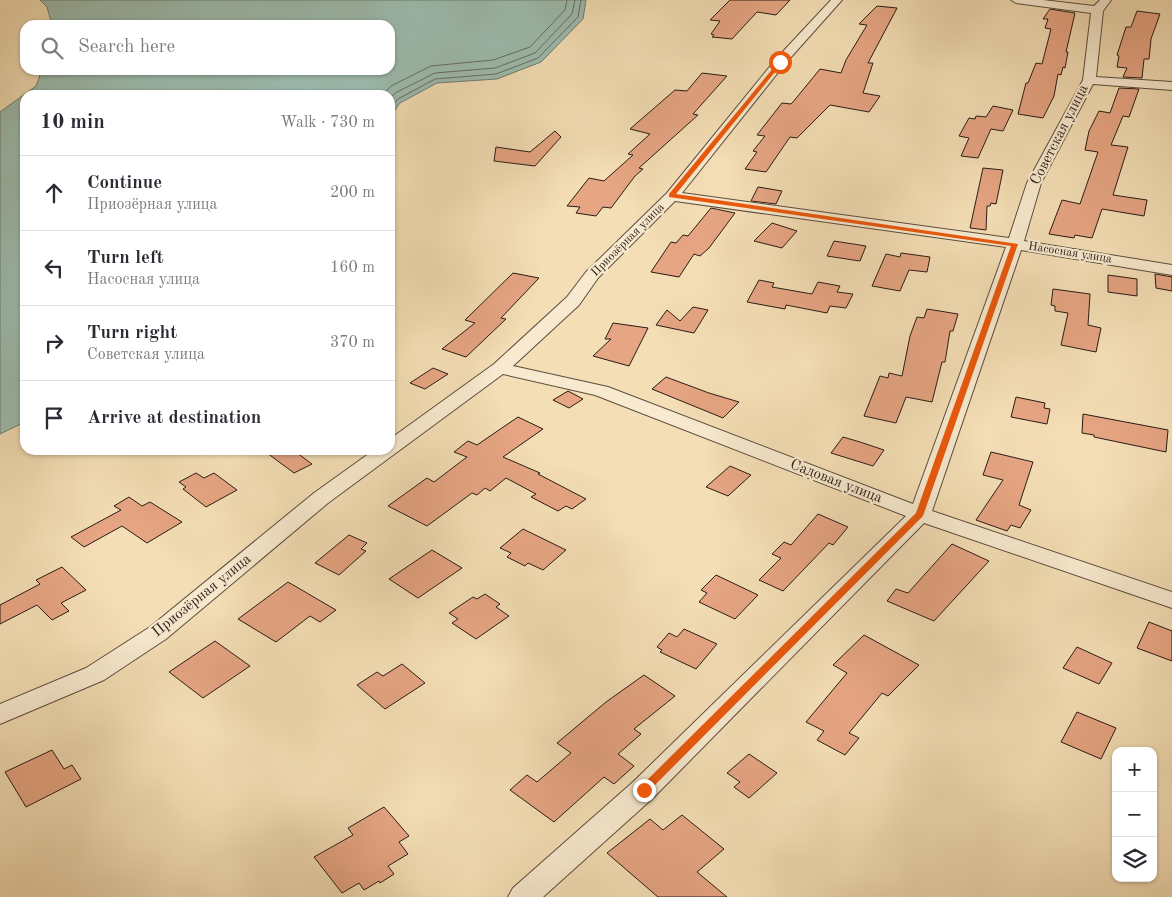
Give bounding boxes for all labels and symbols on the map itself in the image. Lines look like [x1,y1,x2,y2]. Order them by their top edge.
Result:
route start [769,51,792,74]
street label: Советская улица [1028,82,1092,188]
street label: Приозёрная улица [589,201,667,279]
street label: Насосная улица [1027,240,1113,266]
street label: Садовая улица [788,458,885,507]
street label: Приозёрная улица [150,551,255,640]
route end [633,779,656,802]

